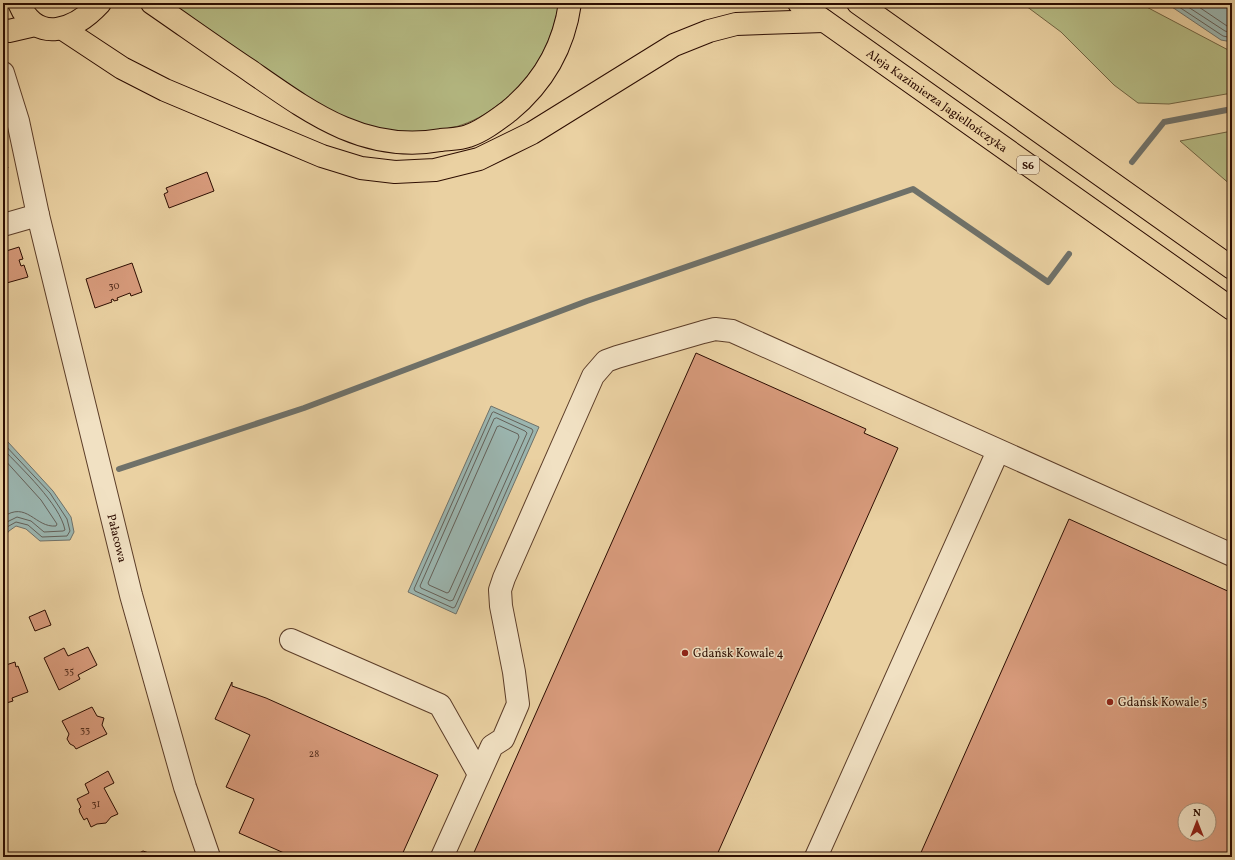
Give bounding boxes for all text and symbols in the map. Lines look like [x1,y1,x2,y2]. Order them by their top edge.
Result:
street label: Aleja Kazimierza Jagiellończyka [863,46,1010,157]
road number: S6 [1017,156,1039,174]
house number: 30 [109,279,119,293]
street label: Pałacowa [102,512,130,564]
place label: Gdańsk Kowale 4 [693,646,784,662]
marker: Gdańsk Kowale 4 [680,648,690,658]
house number: 35 [64,664,74,678]
place label: Gdańsk Kowale 5 [1118,695,1208,711]
marker: Gdańsk Kowale 5 [1105,697,1115,707]
house number: 33 [80,723,90,737]
house number: 28 [309,747,319,761]
house number: 31 [91,797,101,811]
north arrow [1177,802,1217,842]
text: N [1193,806,1201,821]

